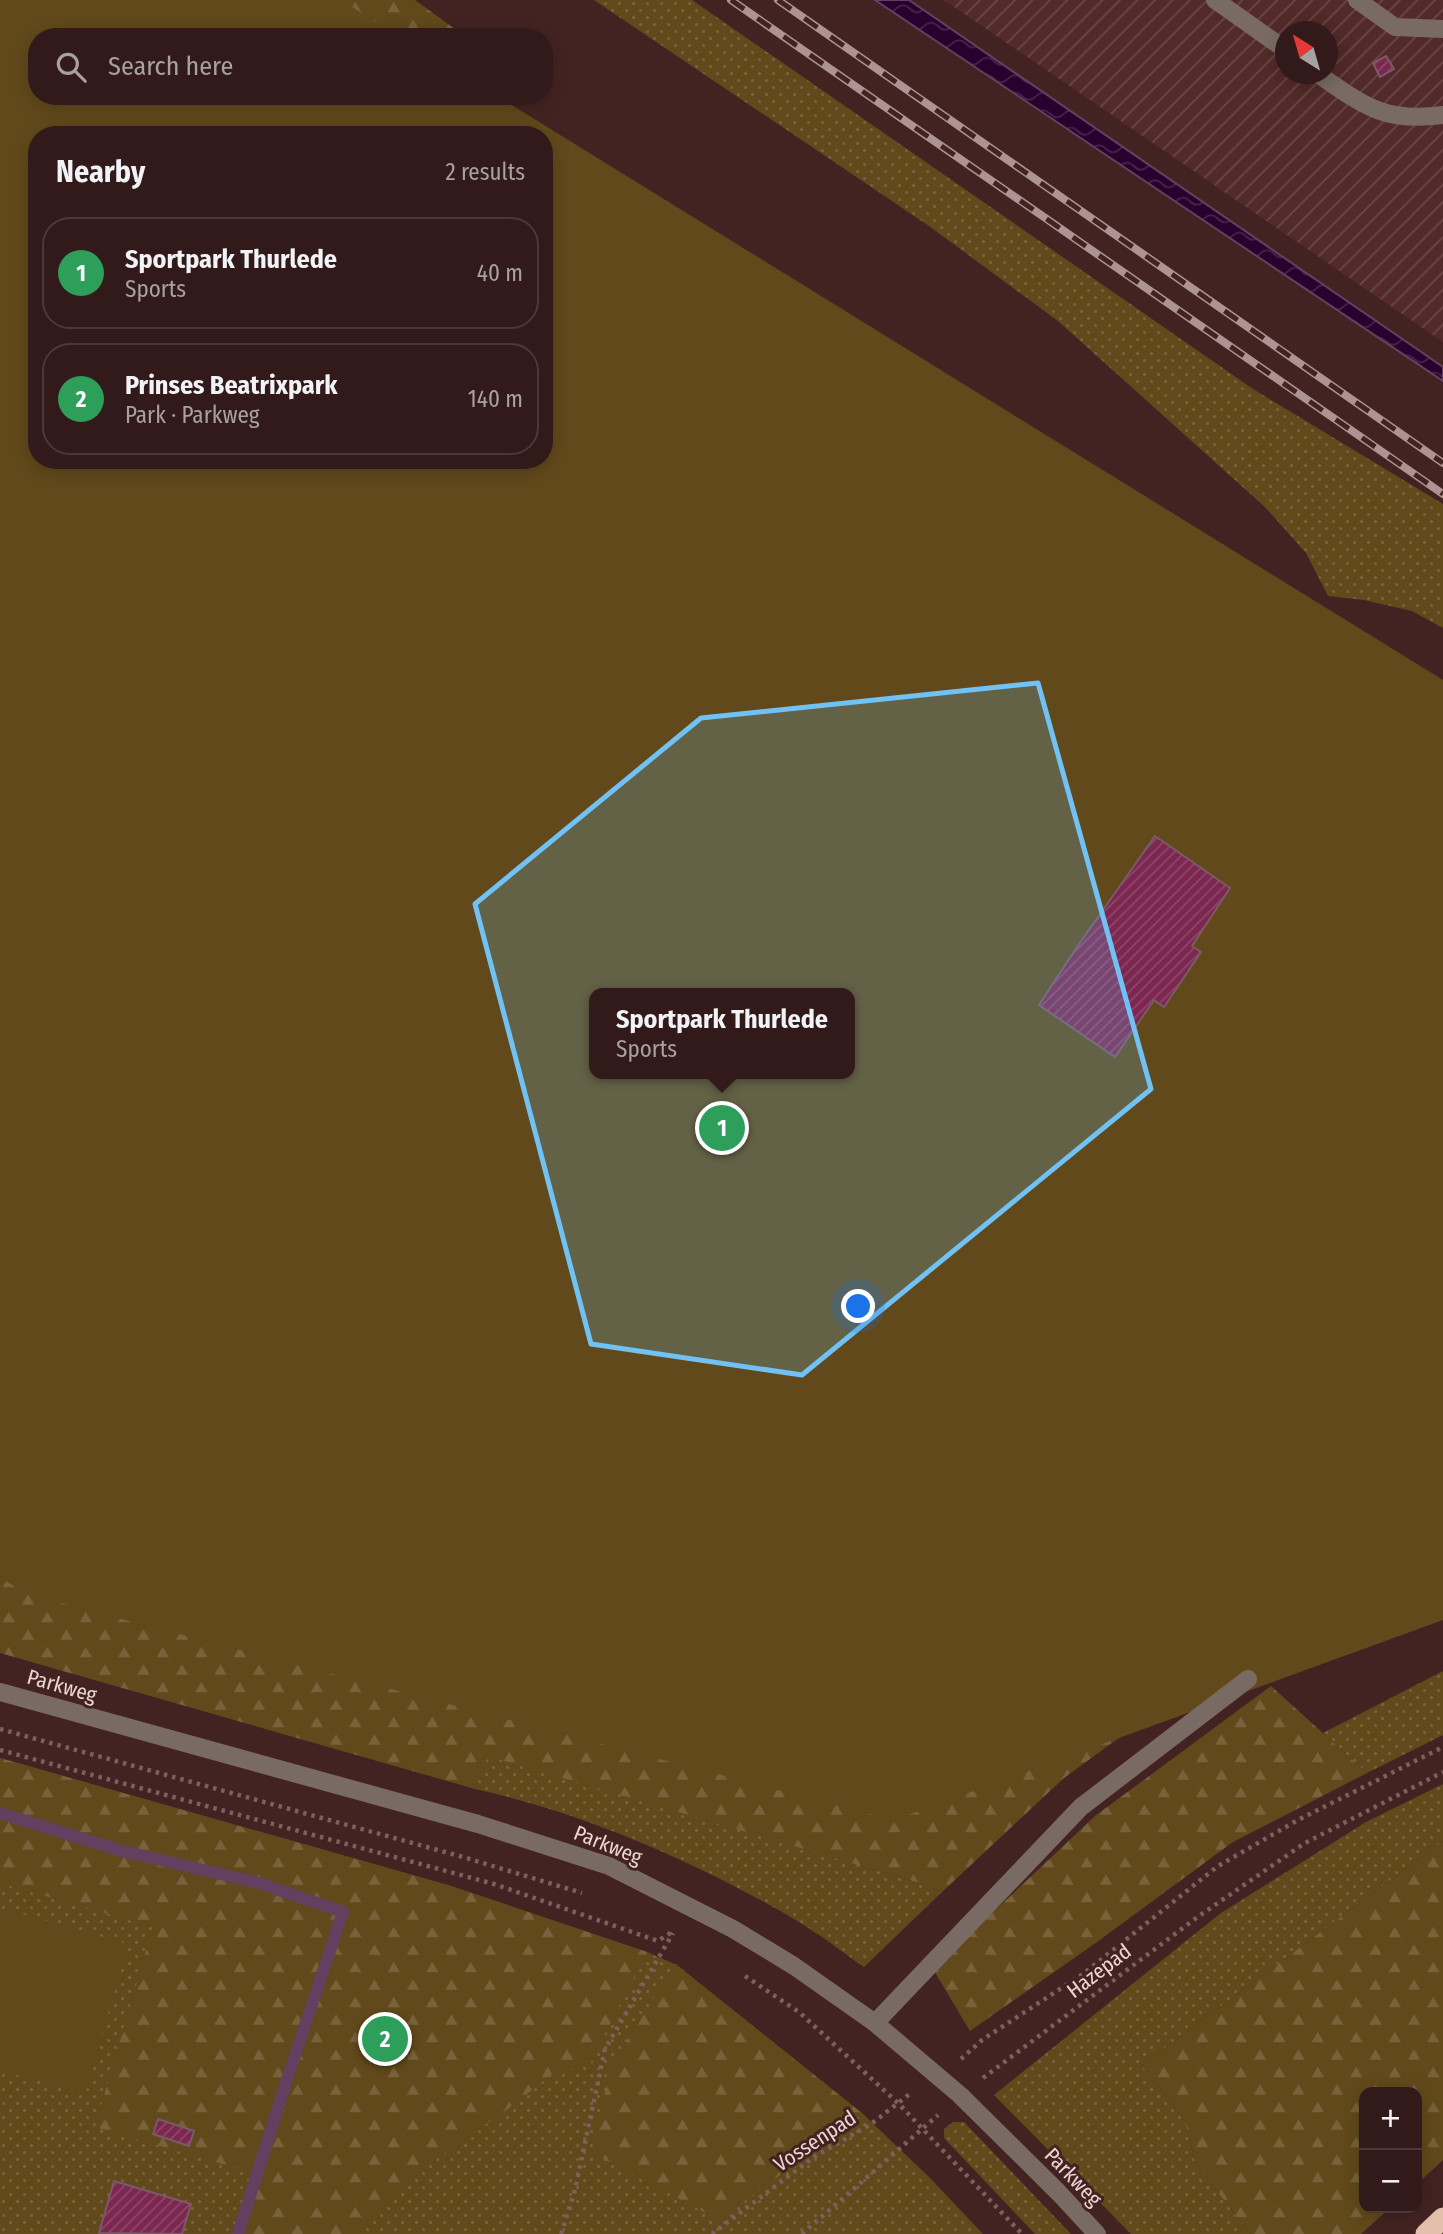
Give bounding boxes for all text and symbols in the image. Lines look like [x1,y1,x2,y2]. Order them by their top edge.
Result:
north arrow [1275,21,1338,84]
search box [28,28,553,105]
icon: search [52,48,90,86]
text: Search here [108,51,233,82]
text: Nearby [56,154,145,190]
text: 2 results [445,158,525,186]
text: Sportpark Thurlede [125,244,337,275]
text: 1 [76,259,86,287]
text: 40 m [477,259,523,287]
text: Sports [125,275,186,303]
text: Prinses Beatrixpark [125,370,337,401]
text: 2 [76,385,86,413]
text: 140 m [468,385,523,413]
text: Park · Parkweg [125,401,260,429]
popup [589,988,855,1079]
text: Sportpark Thurlede [616,1004,828,1035]
text: Sports [616,1035,677,1063]
pin: 1 [699,1102,745,1154]
your location [841,1289,875,1323]
street label: Parkweg [24,1664,100,1708]
street label: Parkweg [570,1820,646,1870]
street label: Hazepad [1062,1938,1136,2004]
pin: 2 [362,2013,408,2065]
map controls [1359,2087,1422,2213]
button: + [1359,2087,1422,2150]
street label: Vossenpad [769,2105,861,2177]
street label: Parkweg [1039,2142,1107,2212]
button: − [1359,2150,1422,2213]

